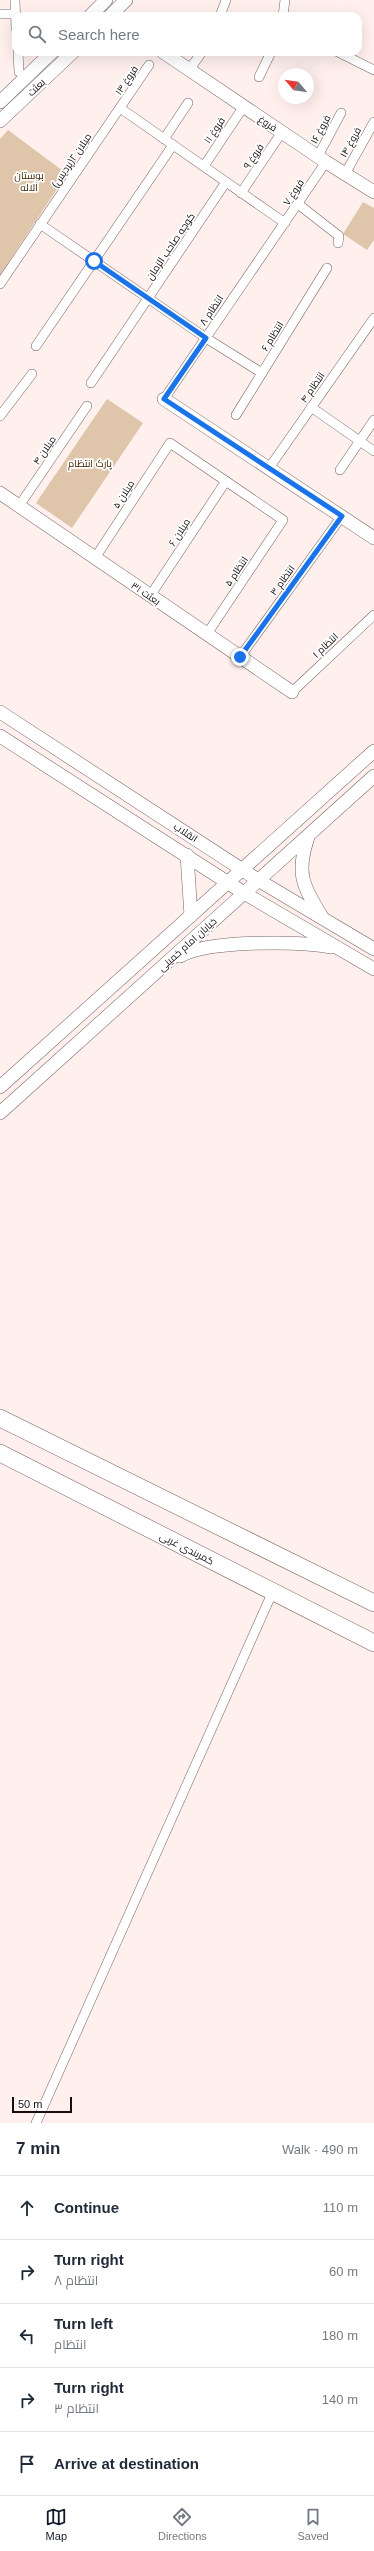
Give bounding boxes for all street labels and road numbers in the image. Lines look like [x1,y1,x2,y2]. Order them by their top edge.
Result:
street label: فروغ ۱۳ [113,64,141,97]
street label: بعثت [25,76,47,98]
street label: فروغ [256,113,279,134]
street label: فروغ ۱۶ [308,113,333,146]
street label: فروغ ۱۱ [202,115,228,146]
street label: فروغ ۱۴ [338,125,364,160]
street label: میلان ۲(پردیس) [49,131,94,190]
street label: فروغ ۹ [241,142,267,172]
street label: فروغ ۷ [281,177,307,208]
street label: کوچه صاحب الزمان [144,211,198,282]
street label: انتظام ۸ [197,293,227,329]
street label: انتظام ۶ [259,320,287,354]
street label: انتظام ۴ [298,370,328,406]
street label: میلان ۴ [31,434,59,467]
street label: میلان ۵ [110,478,137,511]
street label: میلان ۶ [167,517,193,549]
street label: انتظام ۵ [223,554,252,589]
street label: انتظام ۳ [268,563,299,599]
street label: بعثت ۳۱ [129,580,162,607]
street label: انتظام ۱ [310,631,342,661]
street label: انقلاب [172,821,200,844]
street label: خیابان امام خمینی [156,915,220,975]
street label: کمربندی غربی [157,1530,216,1568]

